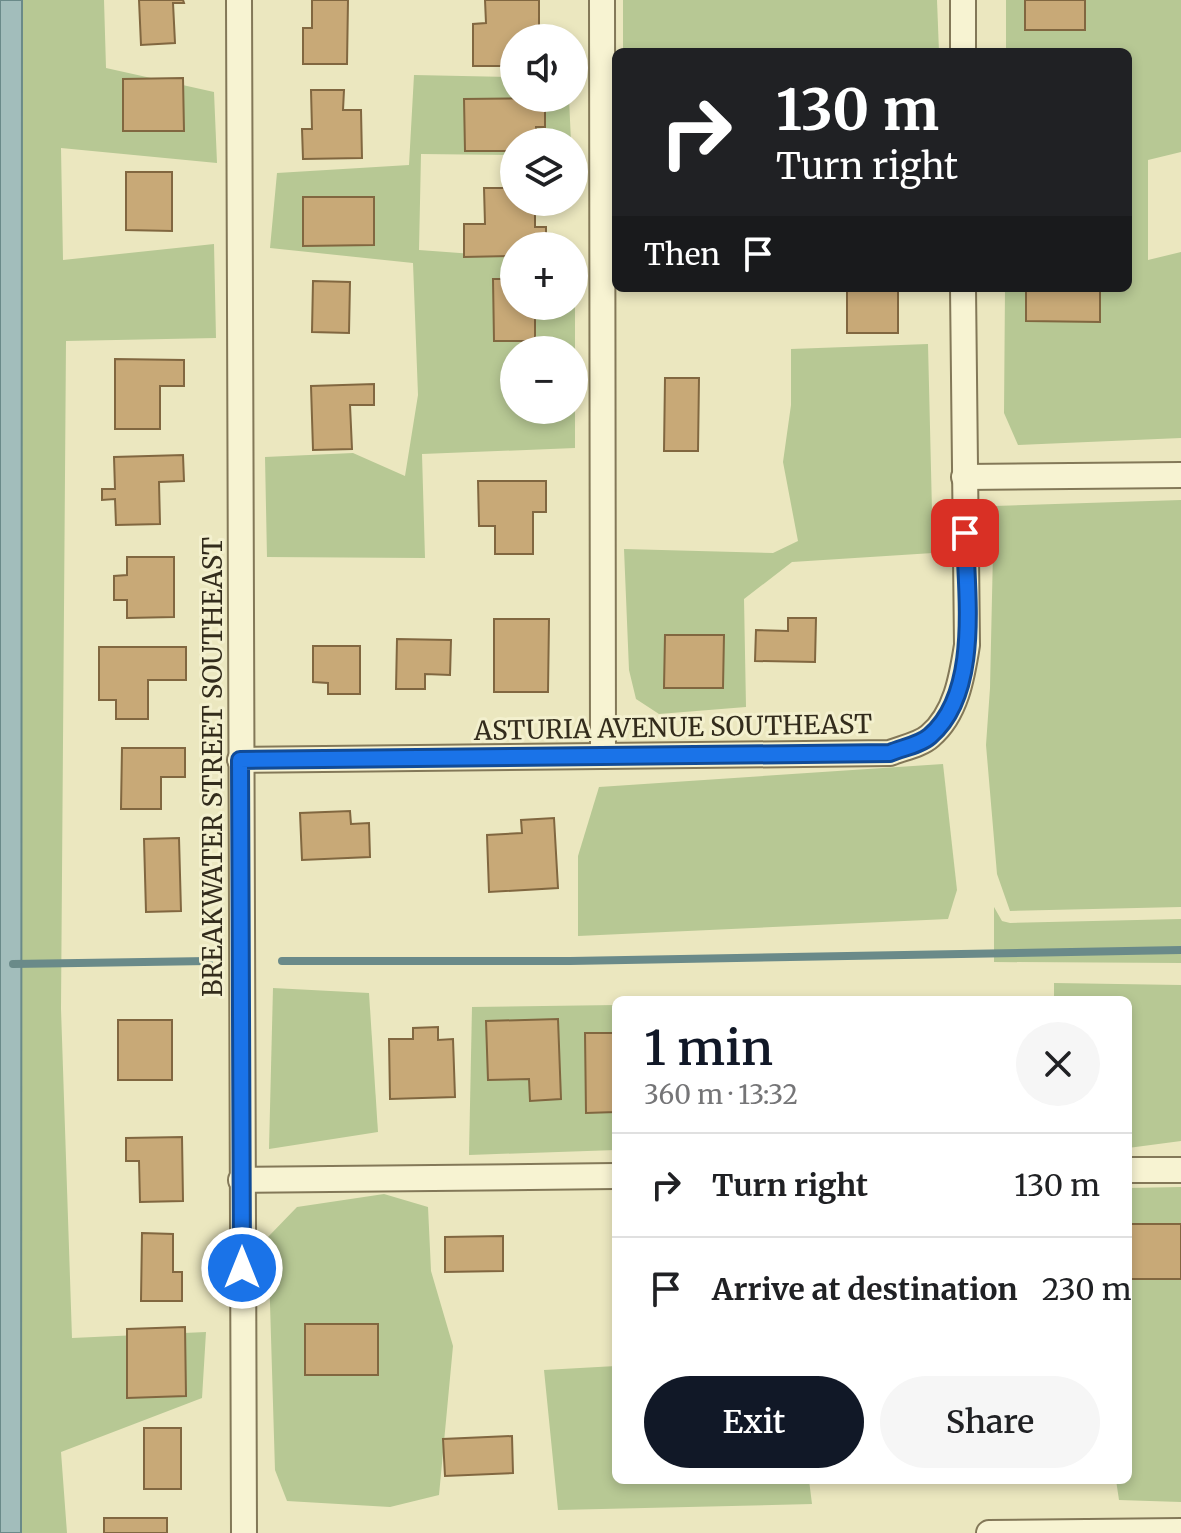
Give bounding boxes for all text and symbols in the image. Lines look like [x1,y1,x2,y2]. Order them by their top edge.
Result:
map controls [500,24,588,424]
button: sound [500,24,588,112]
text: 130 m [776,75,939,145]
icon: right [644,80,748,184]
button: layers [500,128,588,216]
text: Turn right [776,144,958,189]
button: + [500,232,588,320]
icon: arrive [736,232,780,276]
text: Then [644,235,720,273]
button: − [500,336,588,424]
pin [931,499,999,567]
icon: arrive [943,511,987,555]
street label: BREAKWATER STREET SOUTHEAST [196,537,229,997]
street label: ASTURIA AVENUE SOUTHEAST [473,707,872,747]
text: 1 min [644,1018,773,1078]
button: close [1016,1022,1100,1106]
text: 360 m · 13:32 [644,1078,798,1111]
icon: right [644,1163,688,1207]
text: Turn right [712,1166,868,1204]
text: 130 m [1014,1166,1100,1204]
position arrow [200,1226,284,1310]
icon: arrive [644,1267,688,1311]
text: Arrive at destination [712,1270,1018,1308]
text: 230 m [1042,1270,1132,1308]
button: Exit [644,1376,864,1468]
button: Share [880,1376,1100,1468]

